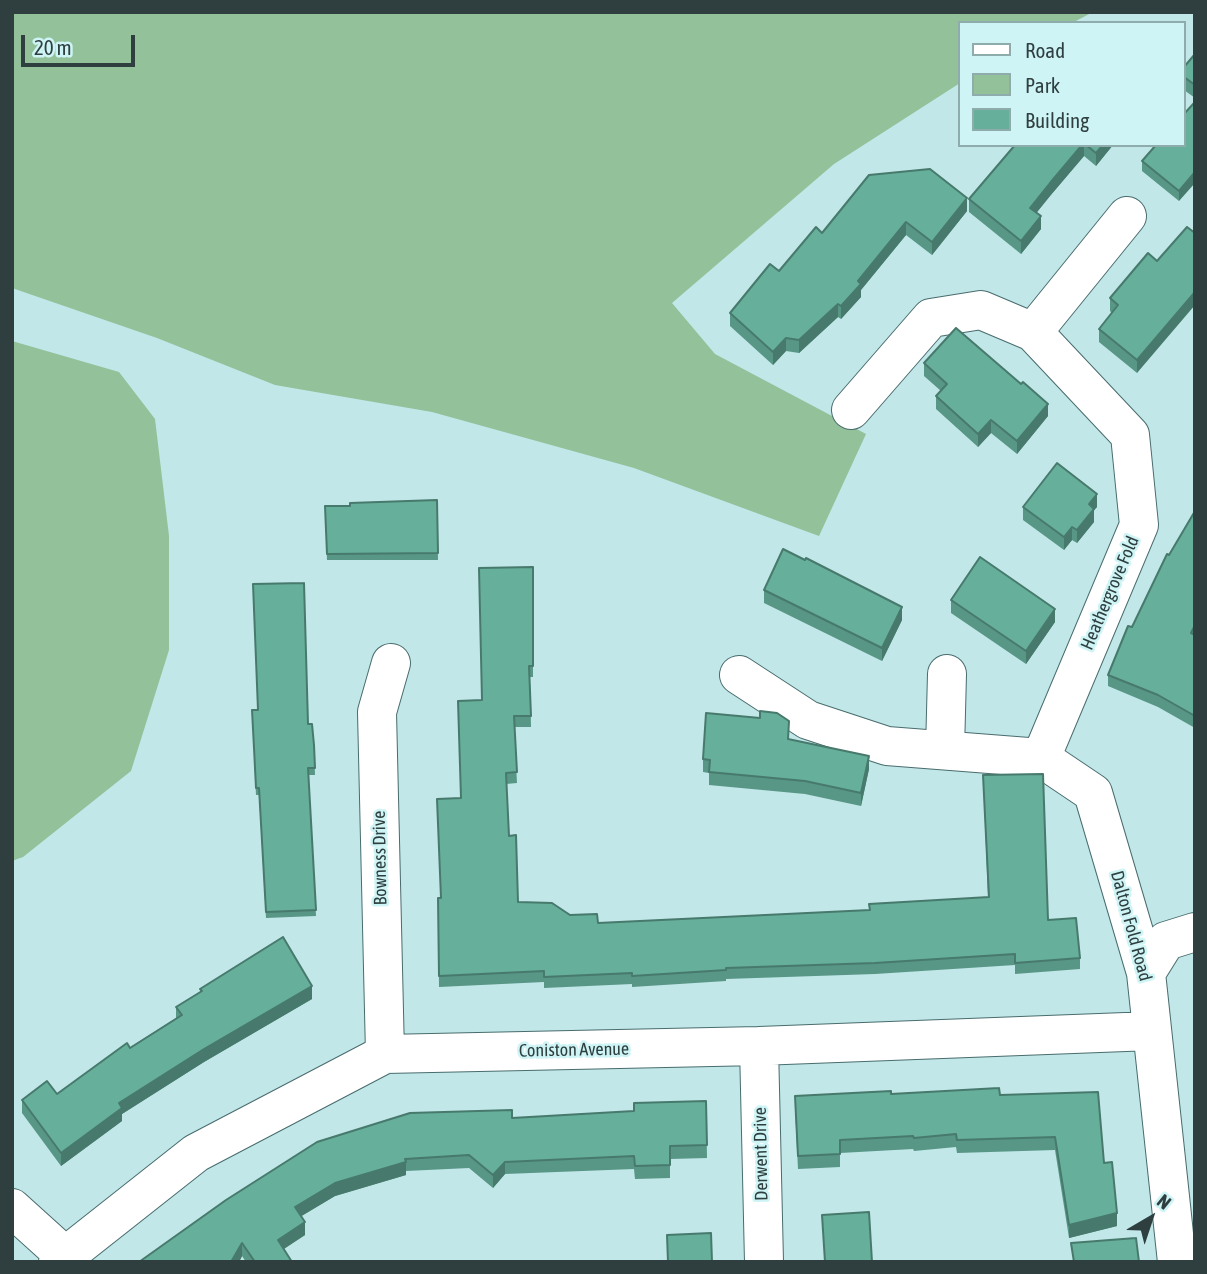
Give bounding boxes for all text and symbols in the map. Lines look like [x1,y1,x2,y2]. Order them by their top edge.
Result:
scale bar [24,21,138,65]
legend [958,21,1186,147]
text: 20 m [34,35,72,59]
text: Road [1025,38,1065,62]
text: Park [1025,73,1060,97]
text: Building [1025,108,1089,132]
street label: Heathergrove Fold [1076,533,1144,653]
street label: Bowness Drive [368,811,392,905]
street label: Dalton Fold Road [1106,869,1156,983]
street label: Coniston Avenue [519,1038,629,1062]
street label: Derwent Drive [749,1107,773,1201]
north arrow [1116,1183,1186,1253]
text: N [1153,1190,1175,1214]

